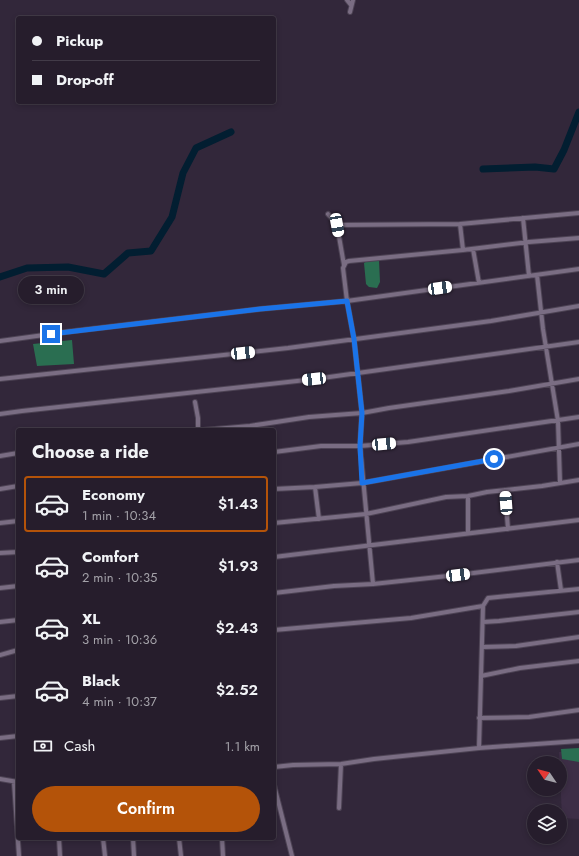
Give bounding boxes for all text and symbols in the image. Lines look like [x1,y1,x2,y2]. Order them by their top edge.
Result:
text: Pickup [56,30,103,52]
text: Drop-off [56,69,114,91]
car [329,212,345,238]
callout: 3 min [18,276,84,304]
text: 3 min [35,280,67,299]
car [427,280,453,296]
route end [42,325,60,343]
car [230,346,256,360]
car [301,372,327,386]
car [372,437,396,451]
text: Choose a ride [32,439,149,465]
route start [485,450,503,468]
text: Economy [82,484,145,506]
icon: car [34,486,70,522]
car [499,491,513,515]
text: $1.43 [218,493,258,515]
text: 1 min · 10:34 [82,506,156,525]
text: Comfort [82,546,139,568]
icon: car [34,548,70,584]
text: $1.93 [218,555,258,577]
text: 2 min · 10:35 [82,568,157,587]
car [445,568,471,582]
text: XL [82,608,100,630]
icon: car [34,610,70,646]
text: $2.43 [216,617,258,639]
text: 3 min · 10:36 [82,630,157,649]
text: Black [82,670,120,692]
icon: car [34,672,70,708]
text: $2.52 [216,679,258,701]
text: 4 min · 10:37 [82,692,157,711]
icon: cash [32,735,54,757]
text: Cash [64,735,95,757]
text: 1.1 km [225,737,260,756]
north arrow [527,756,567,796]
map controls [527,756,567,844]
button: Confirm [32,786,260,832]
button: layers [527,804,567,844]

